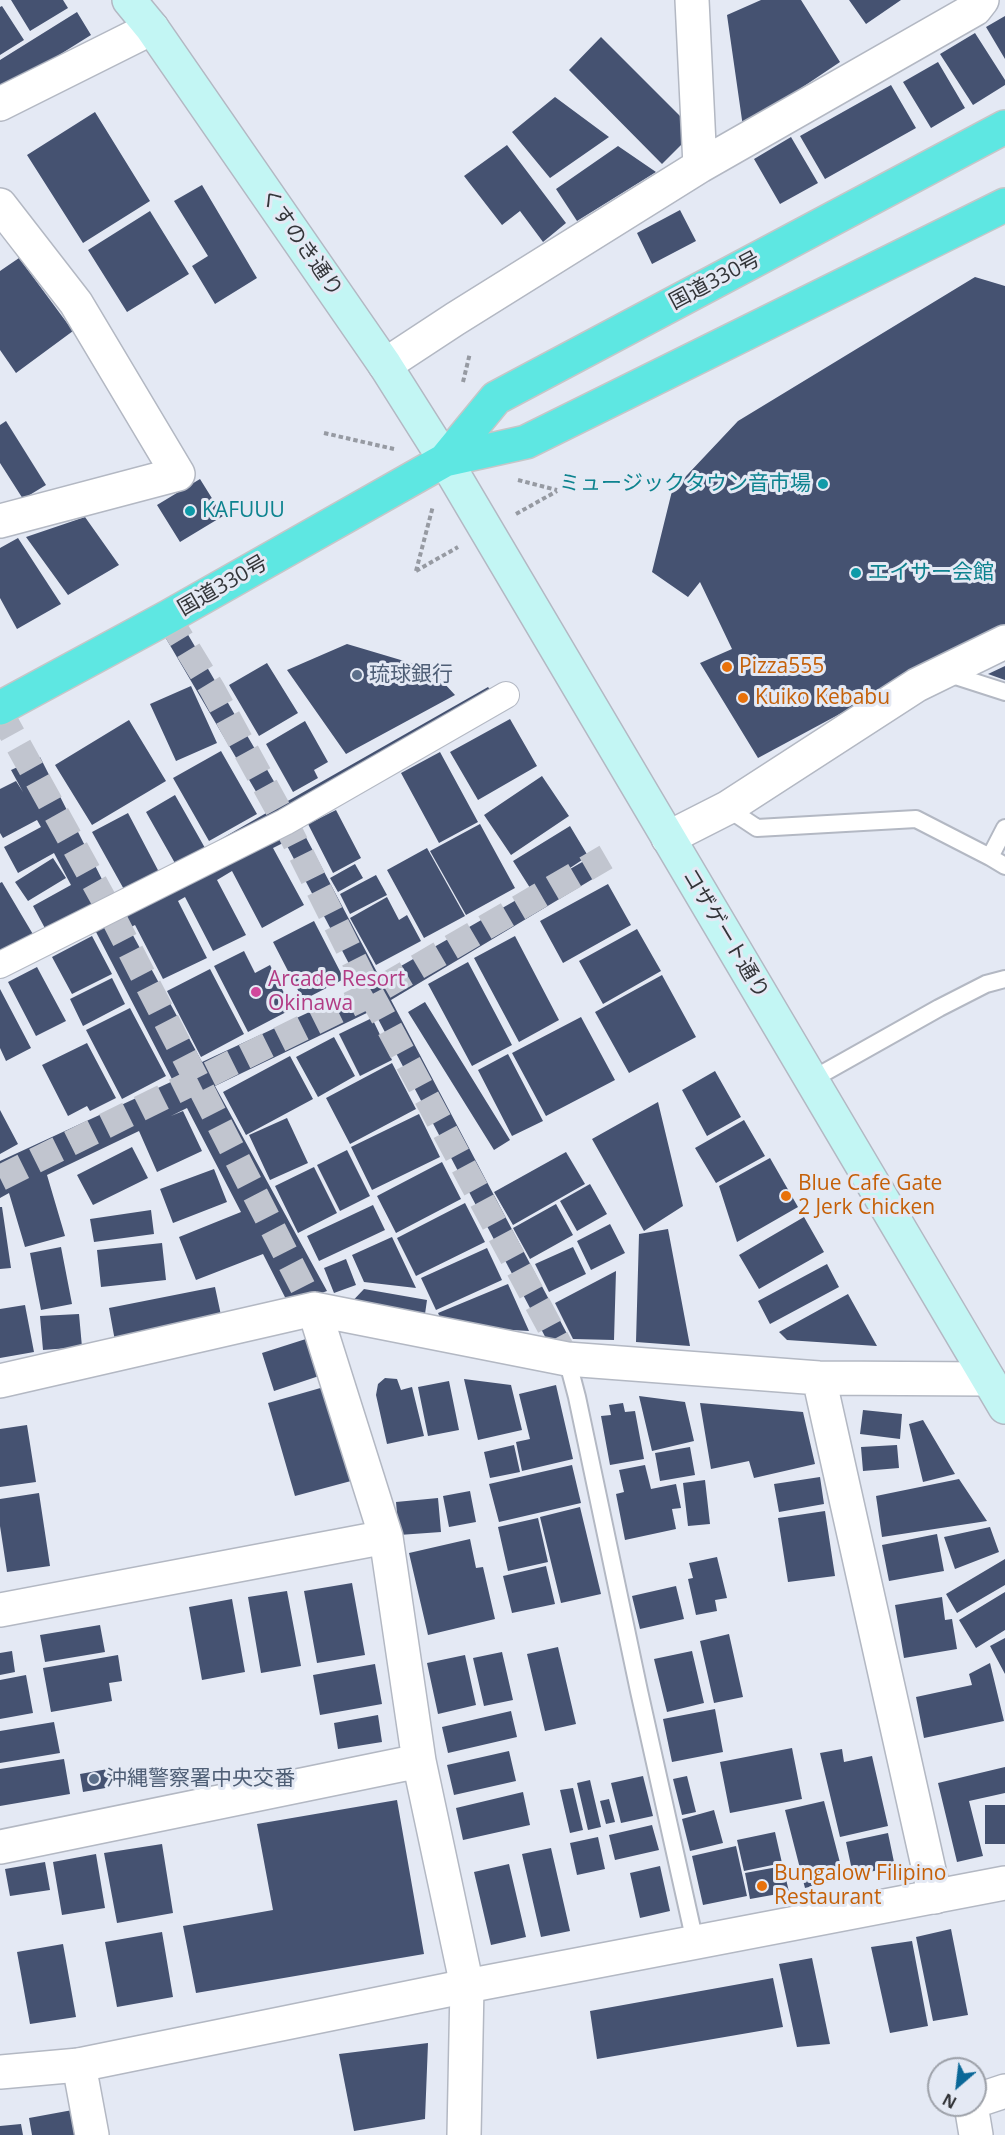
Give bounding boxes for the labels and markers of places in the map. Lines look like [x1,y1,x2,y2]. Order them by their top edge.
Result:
place label: ミュージックタウン音市場 [559,471,811,497]
marker: ミュージックタウン音市場 [816,477,830,491]
place label: KAFUUU [202,498,285,524]
marker: KAFUUU [183,504,197,518]
place label: エイサー会館 [868,560,994,586]
marker: エイサー会館 [849,566,863,580]
place label: Pizza555 [739,654,824,680]
marker: Pizza555 [720,660,734,674]
place label: 琉球銀行 [369,662,453,688]
marker: 琉球銀行 [350,668,364,682]
place label: Kuiko Kebabu [755,685,890,711]
marker: Kuiko Kebabu [736,691,750,705]
place label: Arcade Resort Okinawa [268,967,405,1017]
marker: Arcade Resort Okinawa [249,985,263,999]
place label: Blue Cafe Gate 2 Jerk Chicken [798,1171,942,1221]
marker: Blue Cafe Gate 2 Jerk Chicken [779,1189,793,1203]
place label: 沖縄警察署中央交番 [106,1766,295,1792]
marker: 沖縄警察署中央交番 [87,1772,101,1786]
place label: Bungalow Filipino Restaurant [774,1861,946,1911]
marker: Bungalow Filipino Restaurant [755,1879,769,1893]

